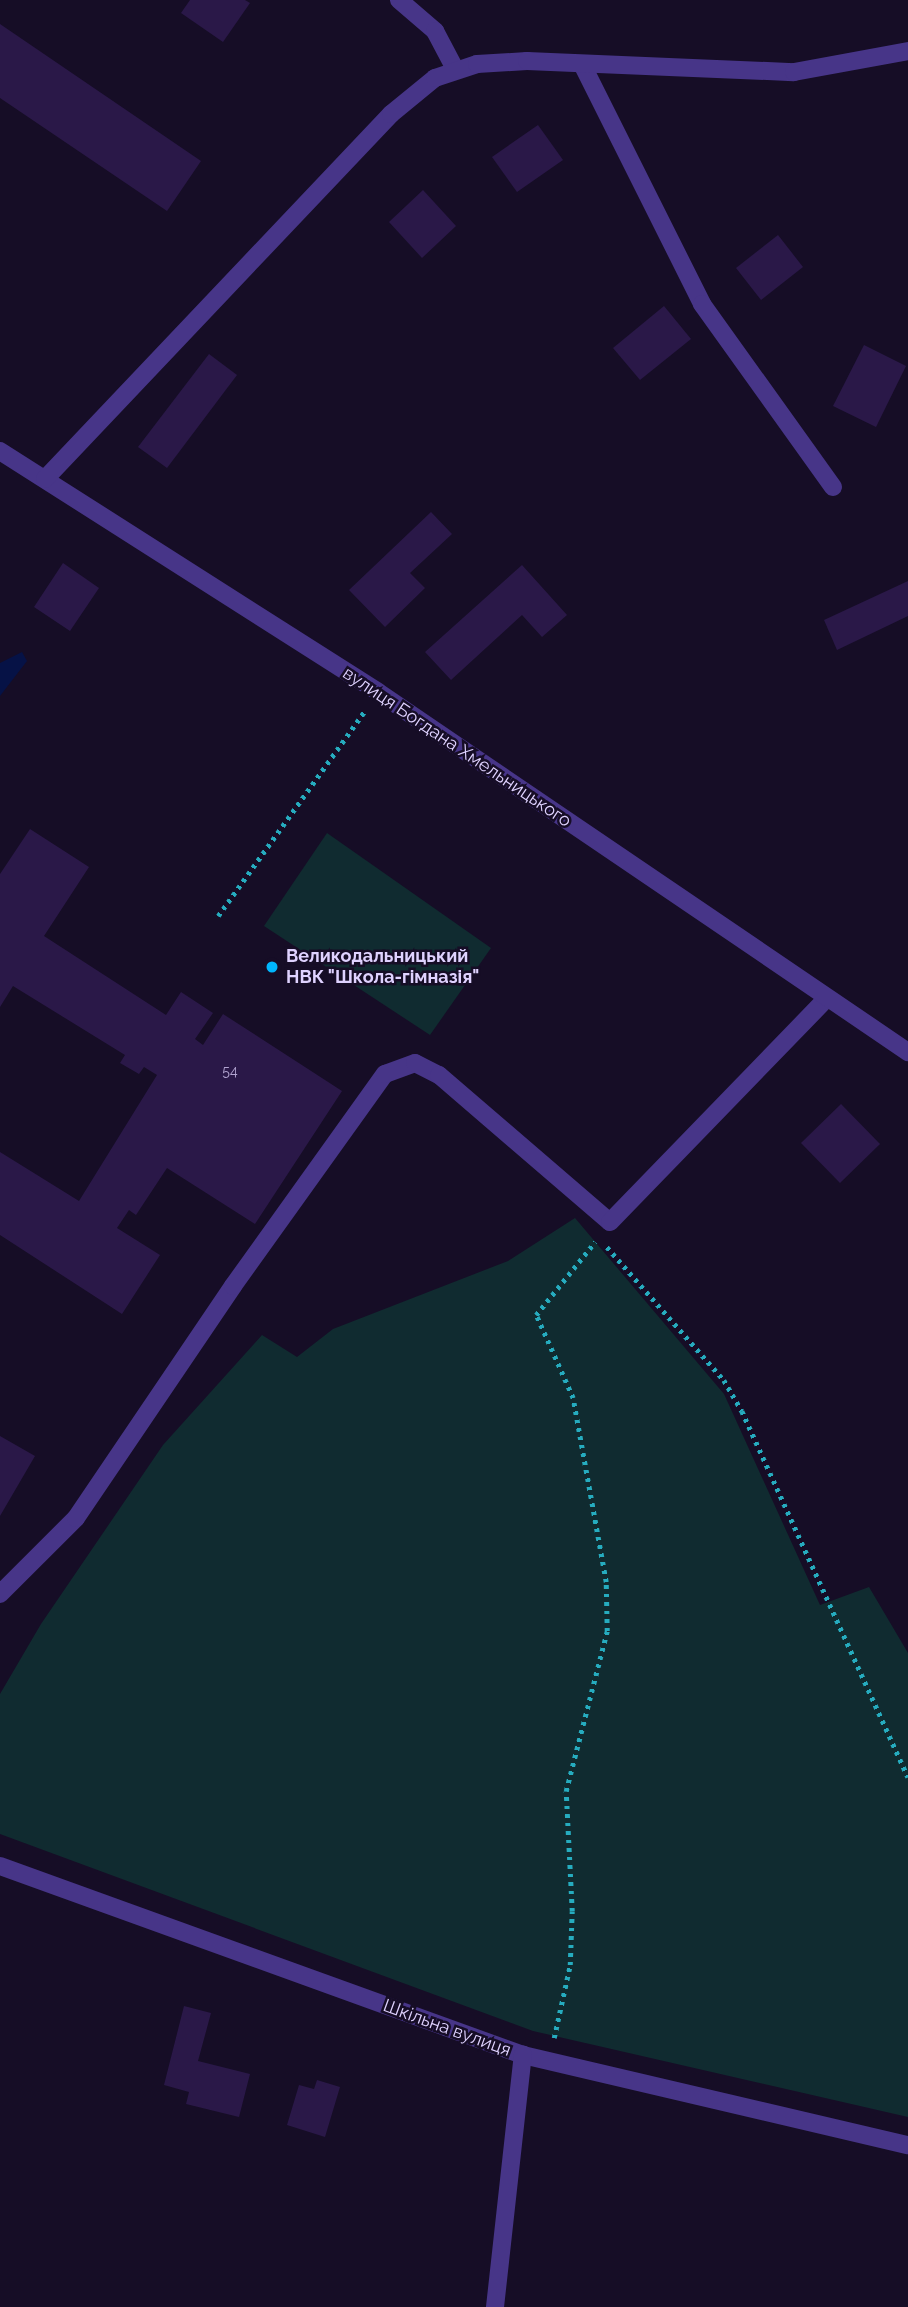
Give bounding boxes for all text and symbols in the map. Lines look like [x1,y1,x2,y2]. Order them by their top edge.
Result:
street label: вулиця Богдана Хмельницького [339,662,575,832]
place label: Великодальницький НВК "Школа-гімназія" [286,946,480,988]
marker: Великодальницький НВК "Школа-гімназія" [264,959,280,975]
house number: 54 [222,1063,238,1079]
street label: Шкільна вулиця [380,1995,514,2061]

